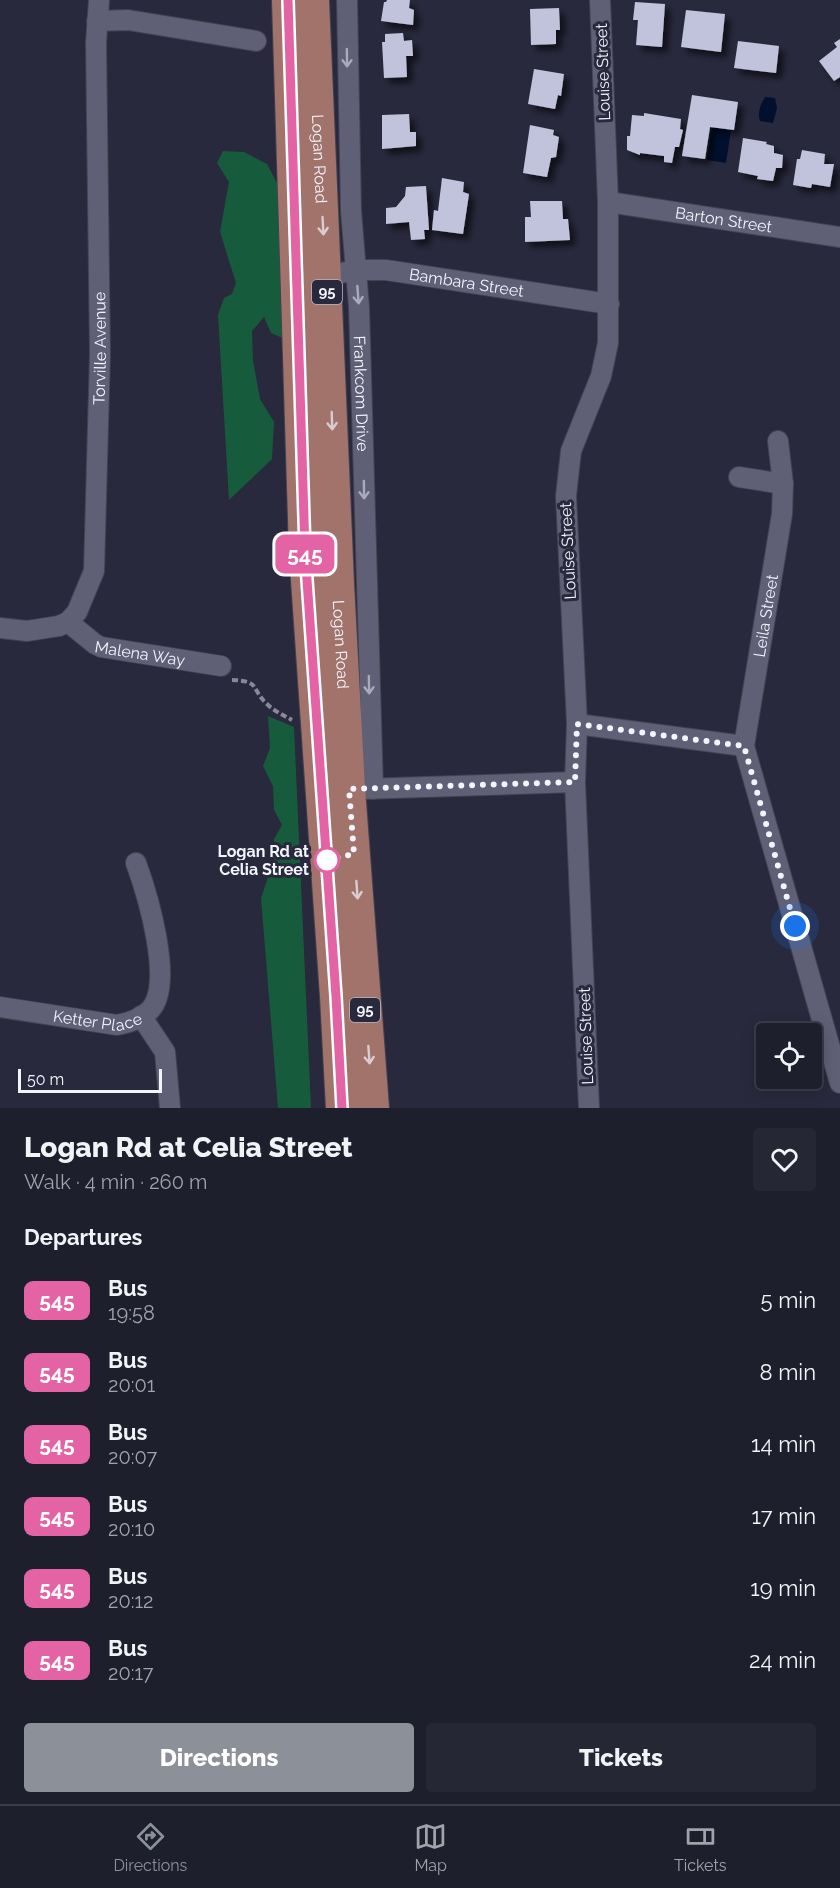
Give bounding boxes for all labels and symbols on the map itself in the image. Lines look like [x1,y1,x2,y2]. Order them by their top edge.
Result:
street label: Louise Street [592,22,614,121]
one-way arrow [341,48,353,68]
street label: Logan Road [308,114,331,204]
street label: Barton Street [674,203,774,236]
one-way arrow [318,216,329,236]
street label: Bambara Street [408,264,526,300]
road number: 95 [312,280,342,304]
one-way arrow [353,285,364,305]
street label: Torville Avenue [89,292,110,405]
street label: Frankcom Drive [350,335,373,452]
one-way arrow [326,411,337,431]
one-way arrow [358,480,370,500]
street label: Louise Street [556,501,580,600]
line badge: 545 [270,534,340,574]
street label: Leila Street [749,572,782,659]
street label: Logan Road [329,599,353,689]
street label: Malena Way [93,637,187,670]
one-way arrow [364,674,375,694]
place label: Logan Rd at Celia Street [217,842,309,879]
marker: Logan Rd at Celia Street [314,847,340,873]
one-way arrow [351,879,362,899]
your location [780,911,810,941]
street label: Louise Street [575,986,597,1085]
road number: 95 [350,998,380,1022]
street label: Ketter Place [52,1006,145,1035]
one-way arrow [364,1044,375,1064]
scale bar [18,1066,162,1094]

